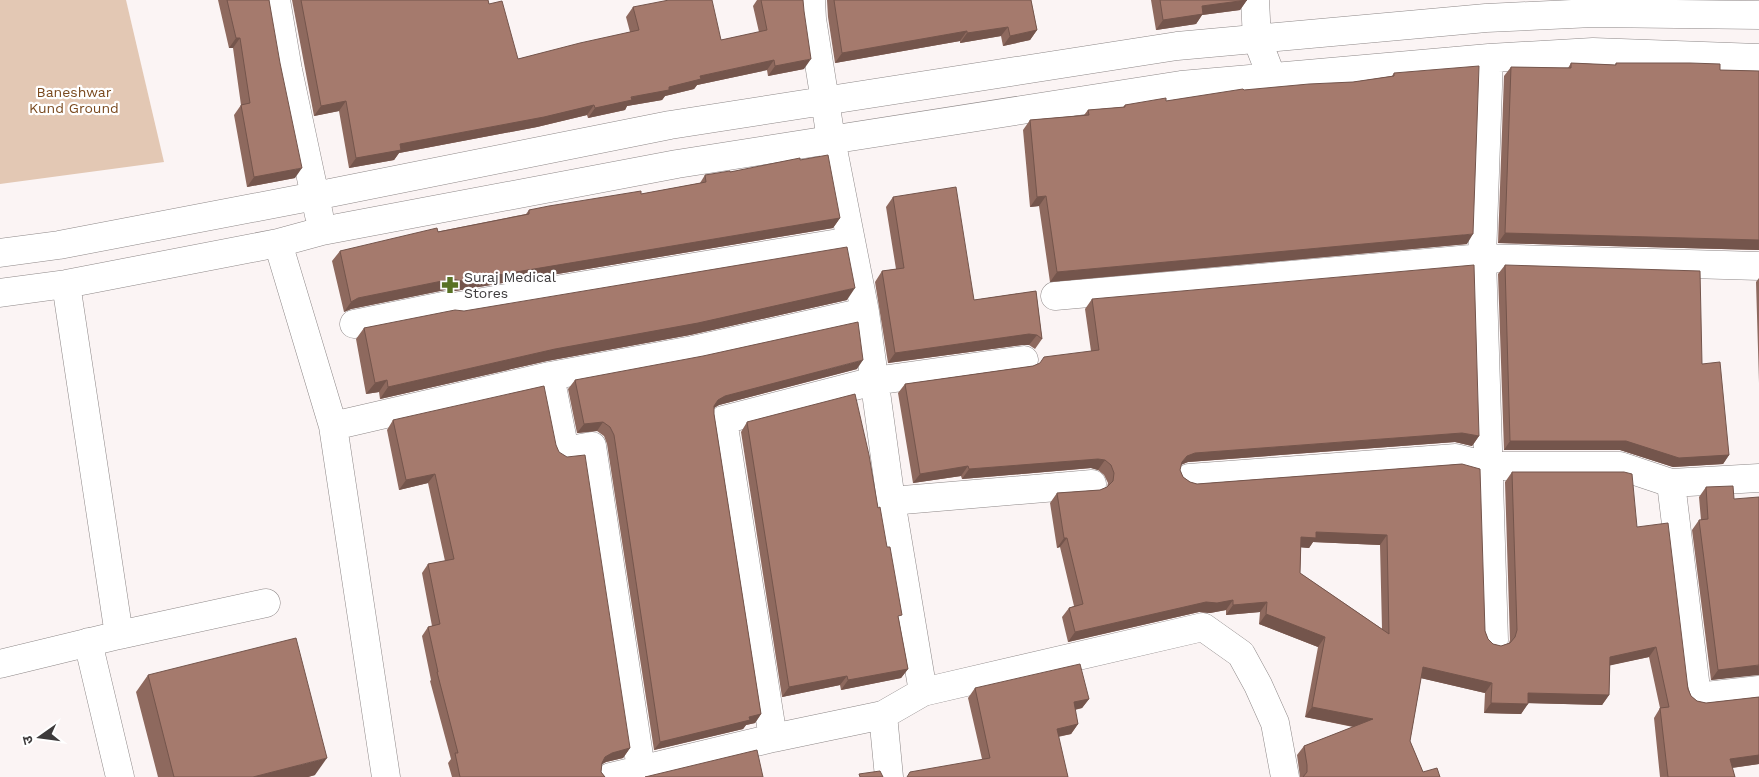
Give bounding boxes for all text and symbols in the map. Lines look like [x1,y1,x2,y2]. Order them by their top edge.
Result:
park label: Baneshwar Kund Ground [29,84,119,116]
place label: Suraj Medical Stores [464,269,557,301]
pharmacy icon: Suraj Medical Stores [440,275,460,295]
north arrow [15,712,65,762]
text: उ [18,733,36,746]

